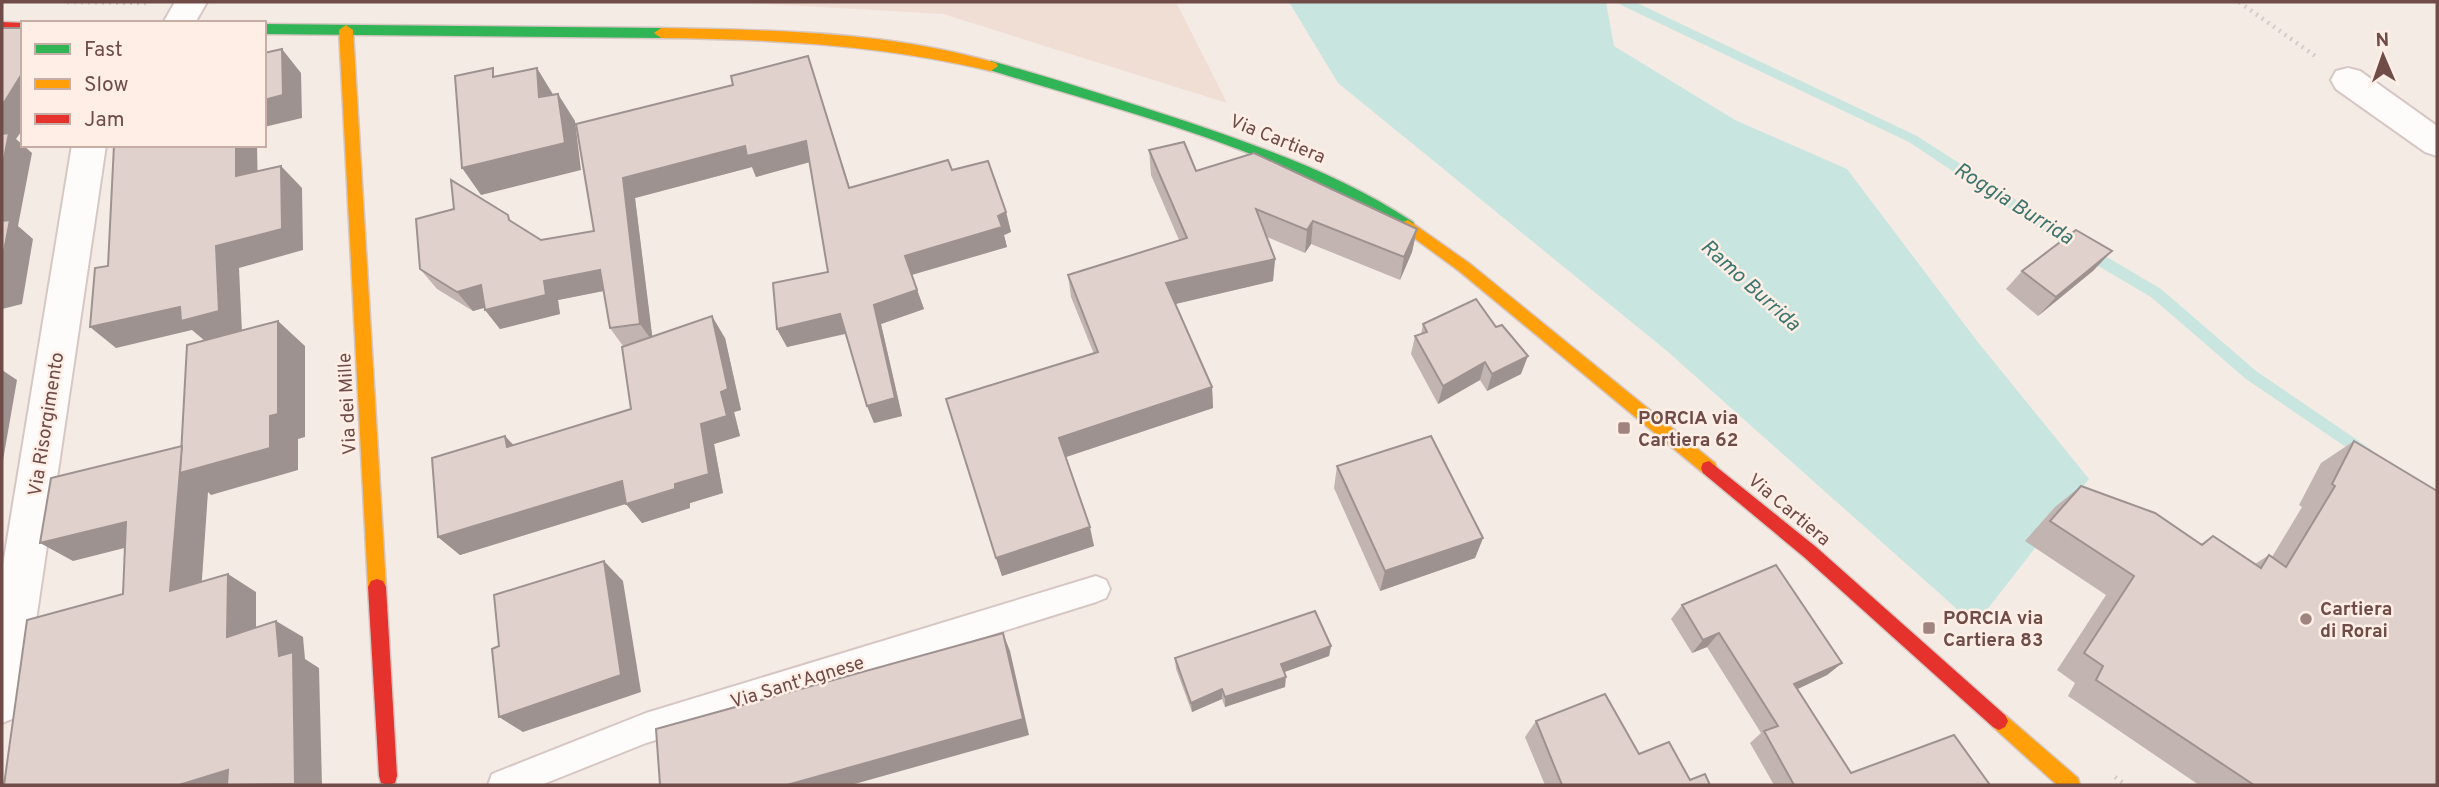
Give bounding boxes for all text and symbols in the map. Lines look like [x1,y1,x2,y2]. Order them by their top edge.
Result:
legend [21,21,266,147]
north arrow [2348,21,2418,91]
text: N [2375,29,2390,53]
text: Fast [84,37,123,64]
text: Slow [84,72,129,99]
text: Jam [84,107,125,134]
street label: Via Cartiera [1226,110,1329,170]
water label: Roggia Burrida [1949,157,2078,252]
water label: Ramo Burrida [1694,234,1806,338]
street label: Via Risorgimento [24,351,70,498]
street label: Via dei Mille [333,352,363,456]
place label: PORCIA via Cartiera 62 [1638,407,1738,453]
marker: PORCIA via Cartiera 62 [1616,420,1632,436]
street label: Via Cartiera [1742,469,1835,552]
place label: Cartiera di Rorai [2320,598,2392,644]
place label: PORCIA via Cartiera 83 [1943,607,2043,653]
marker: Cartiera di Rorai [2298,611,2314,627]
marker: PORCIA via Cartiera 83 [1921,620,1937,636]
street label: Via Sant'Agnese [728,651,867,715]

